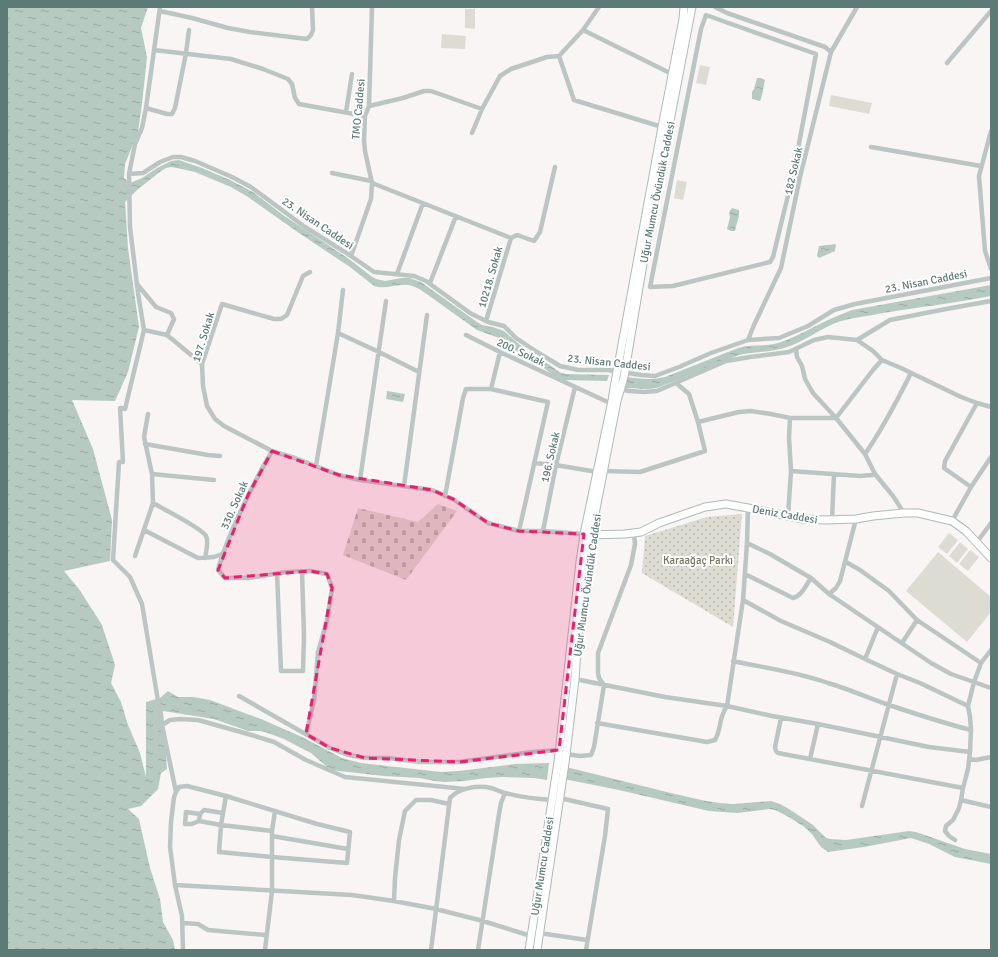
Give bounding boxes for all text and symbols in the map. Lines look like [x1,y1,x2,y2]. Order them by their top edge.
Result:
street label: TMO Caddesi [349,78,368,140]
street label: Uğur Mumcu Övündük Caddesi [636,120,678,264]
street label: 182 Sokak [782,145,805,196]
street label: 23. Nisan Caddesi [279,195,356,252]
street label: 10218. Sokak [475,244,506,309]
street label: 23. Nisan Caddesi [884,267,968,296]
street label: 197. Sokak [190,310,217,364]
street label: 200. Sokak [495,336,547,369]
street label: 23. Nisan Caddesi [567,352,651,373]
street label: 196. Sokak [538,430,563,484]
street label: 330. Sokak [218,479,251,531]
street label: Deniz Caddesi [751,502,819,527]
street label: Uğur Mumcu Övündük Caddesi [570,513,604,657]
park label: Karaağaç Parkı [663,554,733,567]
street label: Uğur Mumcu Caddesi [528,816,557,916]

